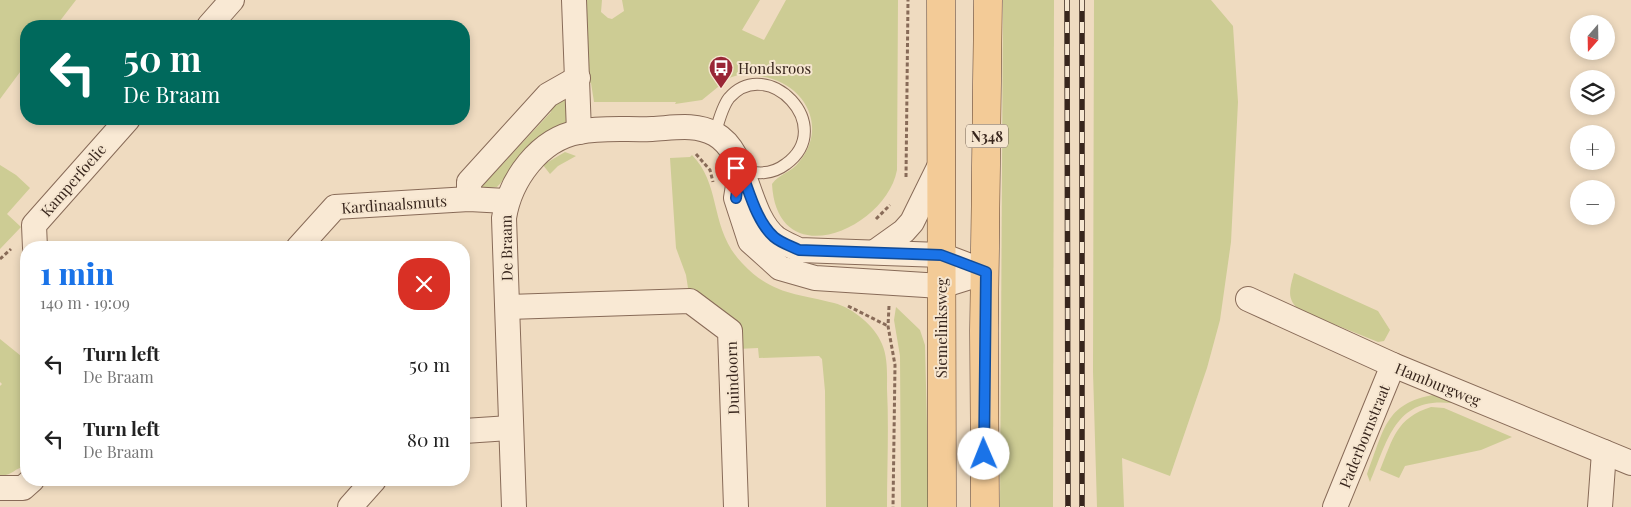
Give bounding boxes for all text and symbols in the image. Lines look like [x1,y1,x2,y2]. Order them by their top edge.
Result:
north arrow [1570,15,1615,60]
map controls [1570,15,1615,225]
text: 50 m [123,34,201,81]
icon: left [40,40,105,105]
bus stop icon: Hondsroos [708,55,734,89]
place label: Hondsroos [738,58,811,78]
button: layers [1570,70,1615,115]
text: De Braam [123,79,220,109]
road number: N348 [966,124,1008,148]
button: + [1570,125,1615,170]
street label: Kamperfoelie [36,139,110,221]
pin [715,147,757,198]
icon: arrive [722,154,750,182]
button: − [1570,180,1615,225]
street label: Kardinaalsmuts [341,190,447,218]
street label: De Braam [495,214,517,281]
text: 1 min [40,253,114,293]
button: close [398,258,450,310]
street label: Siemelinksweg [931,278,951,378]
text: 140 m · 19:09 [40,292,130,313]
text: Turn left [83,340,160,366]
street label: Duindoorn [721,341,743,415]
icon: left [40,350,68,378]
text: 50 m [409,351,450,377]
street label: Hamburgweg [1392,358,1484,410]
text: De Braam [83,366,154,387]
street label: Paderbornstraat [1334,381,1394,491]
text: Turn left [83,415,160,441]
icon: left [40,425,68,453]
text: 80 m [407,426,450,452]
position arrow [957,427,1009,479]
text: De Braam [83,441,154,462]

